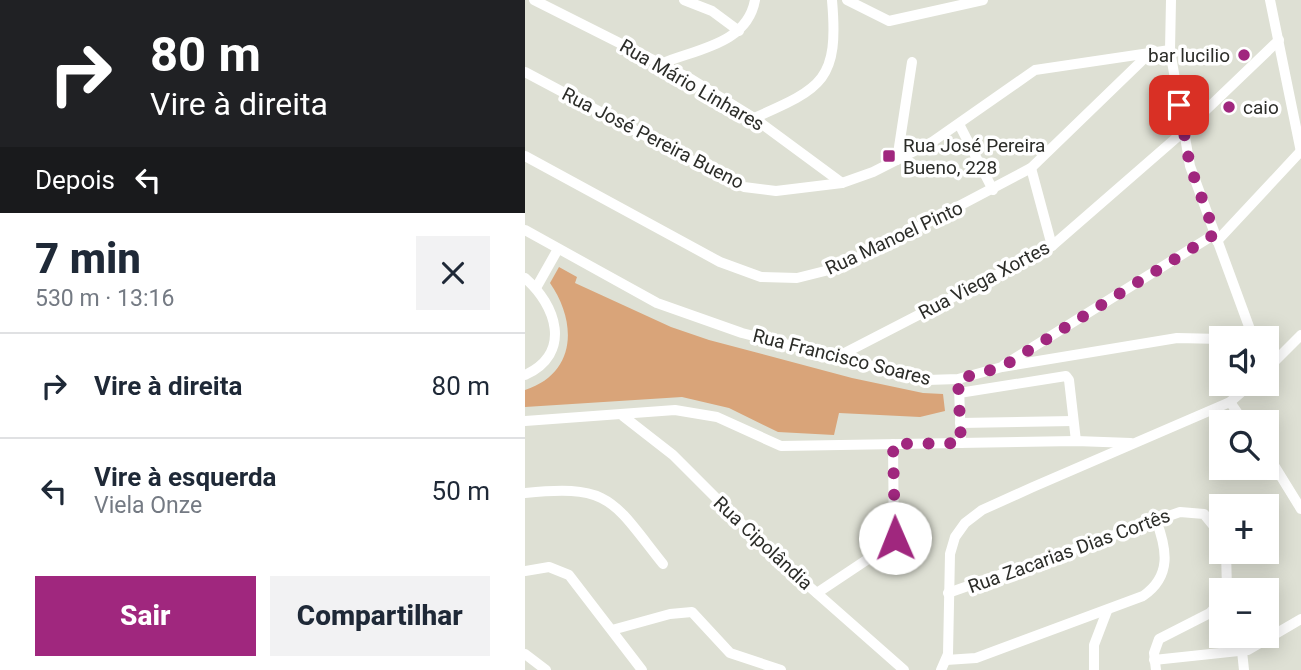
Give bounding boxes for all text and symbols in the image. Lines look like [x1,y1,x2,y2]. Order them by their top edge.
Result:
text: 80 m [150,26,261,83]
icon: right [35,28,126,119]
street label: Rua Mário Linhares [616,34,768,136]
place label: bar lucilio [1148,44,1230,67]
marker: bar lucilio [1236,47,1252,63]
pin [1149,75,1209,135]
street label: Rua José Pereira Bueno [558,82,748,194]
text: Vire à direita [150,85,328,123]
icon: arrive [1160,86,1198,124]
place label: caio [1243,96,1279,119]
marker: caio [1221,99,1237,115]
place label: Rua José Pereira Bueno, 228 [903,134,1045,179]
marker: Rua José Pereira Bueno, 228 [881,148,897,164]
icon: left [129,161,167,199]
text: Depois [35,165,115,195]
street label: Rua Manoel Pinto [822,196,966,280]
text: 7 min [35,234,141,283]
button: close [416,236,490,310]
street label: Rua Viega Xortes [914,236,1054,324]
text: 530 m · 13:16 [35,285,174,312]
street label: Rua Francisco Soares [751,324,933,390]
map controls [1209,326,1279,648]
button: sound [1209,326,1279,396]
icon: right [35,367,73,405]
text: Vire à direita [94,371,242,401]
text: 80 m [432,371,490,401]
button: search [1209,410,1279,480]
text: Vire à esquerda [94,462,277,492]
icon: left [35,472,73,510]
text: 50 m [432,476,490,506]
street label: Rua Cipolândia [709,491,817,595]
text: Viela Onze [94,492,202,519]
button: + [1209,494,1279,564]
position arrow [858,501,932,575]
street label: Rua Zacarias Dias Cortês [965,504,1173,598]
button: Sair [35,576,256,656]
button: Compartilhar [270,576,490,656]
button: − [1209,578,1279,648]

